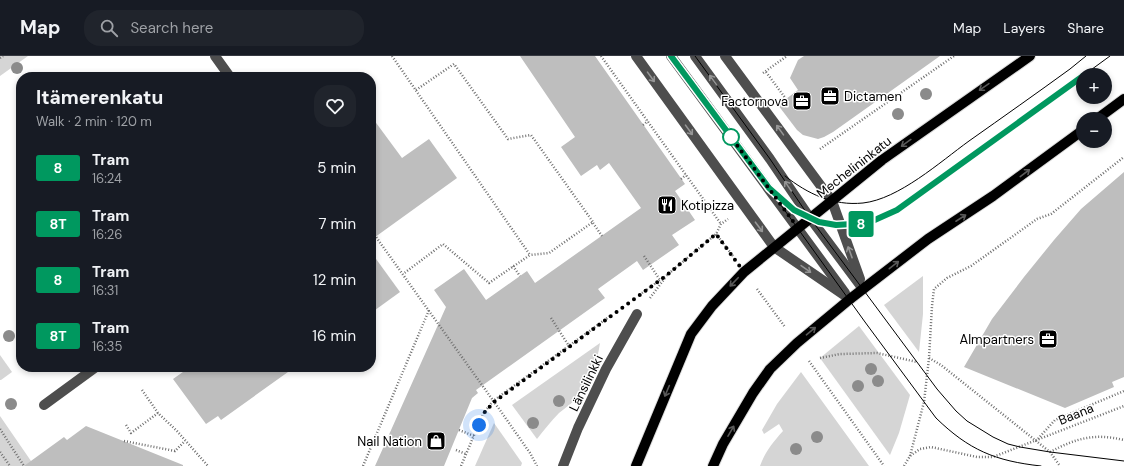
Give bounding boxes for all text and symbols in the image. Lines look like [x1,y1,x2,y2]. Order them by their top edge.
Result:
search box [84,10,364,46]
text: Map [20,15,60,40]
icon: search [98,17,120,39]
text: Search here [130,18,213,38]
text: Map [953,19,981,37]
text: Layers [1003,19,1045,37]
text: Share [1067,19,1104,37]
map controls [1076,68,1112,148]
button: + [1076,68,1112,104]
one-way arrow [647,72,655,83]
one-way arrow [709,75,717,86]
one-way arrow [979,83,990,91]
text: Itämerenkatu [36,85,163,110]
button: heart [314,85,356,127]
office icon: Dictamen [819,85,841,107]
place label: Dictamen [844,88,902,105]
office icon: Factornova [791,90,813,112]
place label: Factornova [721,93,788,110]
button: − [1076,112,1112,148]
text: Walk · 2 min · 120 m [36,113,152,130]
one-way arrow [685,125,693,136]
one-way arrow [776,125,784,136]
unlabelled marker [722,128,740,146]
street label: Mechelininkatu [813,132,895,202]
one-way arrow [901,139,912,147]
text: Tram [92,150,129,170]
text: 5 min [317,158,356,178]
text: 8 [54,159,62,177]
one-way arrow [1019,169,1030,177]
text: 16:24 [92,170,122,187]
one-way arrow [784,180,792,192]
restaurant icon: Kotipizza [656,194,678,216]
place label: Kotipizza [681,197,734,214]
text: Tram [92,206,129,226]
line badge: 8 [848,211,874,237]
one-way arrow [955,213,967,221]
text: 7 min [318,214,356,234]
text: 8T [49,215,67,233]
text: 8 [857,215,865,233]
one-way arrow [755,221,763,232]
text: 16:26 [92,226,123,243]
one-way arrow [846,246,853,259]
one-way arrow [889,260,900,269]
text: Tram [92,262,129,282]
one-way arrow [801,265,812,273]
text: 12 min [313,270,356,290]
text: 8 [54,271,62,289]
one-way arrow [730,277,739,287]
text: 16:31 [92,282,118,299]
text: Tram [92,318,129,338]
text: 16 min [312,326,356,346]
text: 8T [49,327,67,345]
one-way arrow [806,327,817,336]
office icon: Almpartners [1037,328,1059,350]
place label: Almpartners [960,331,1034,348]
text: 16:35 [92,338,122,355]
street label: Länsilinkki [565,352,607,414]
one-way arrow [663,385,671,397]
street label: Baana [1056,399,1096,429]
your location [469,415,489,435]
one-way arrow [727,425,735,437]
shop icon: Nail Nation [425,430,447,452]
place label: Nail Nation [357,433,422,450]

